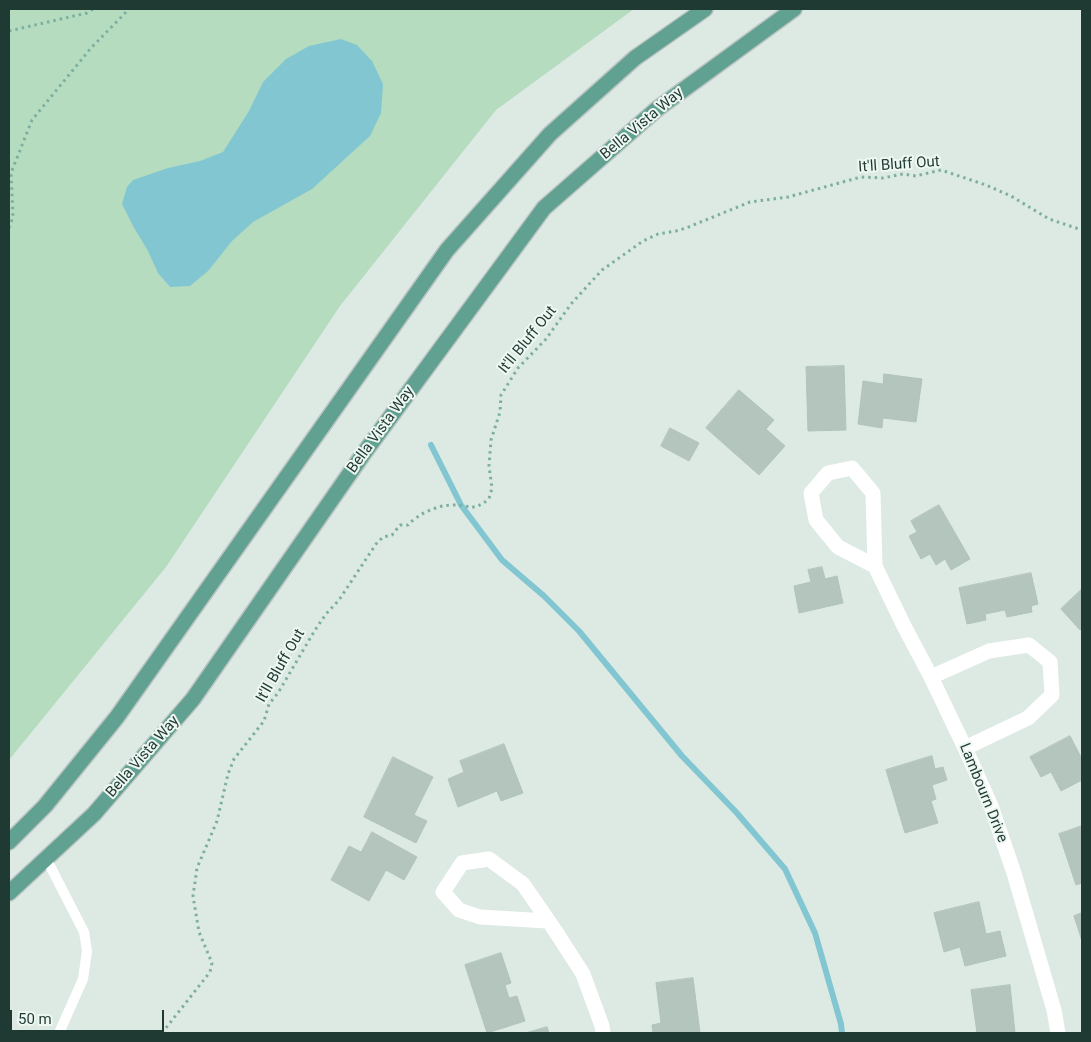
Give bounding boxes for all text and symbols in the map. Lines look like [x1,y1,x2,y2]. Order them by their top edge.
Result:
street label: Bella Vista Way [597,84,687,164]
street label: It'll Bluff Out [858,153,940,177]
street label: It'll Bluff Out [495,303,561,377]
street label: Bella Vista Way [344,383,418,477]
street label: It'll Bluff Out [253,626,309,706]
street label: Bella Vista Way [103,712,183,802]
street label: Lambourn Drive [955,741,1011,845]
scale bar [12,1000,166,1032]
text: 50 m [18,1010,52,1028]

